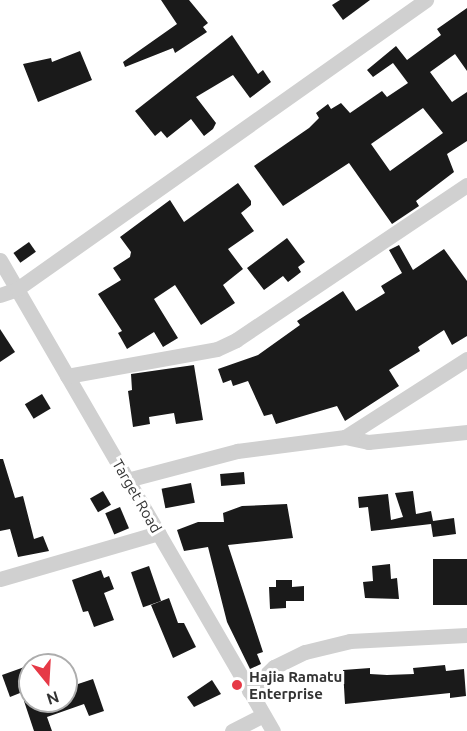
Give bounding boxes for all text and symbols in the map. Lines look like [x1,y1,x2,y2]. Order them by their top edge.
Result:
street label: Target Road [109,456,165,536]
north arrow [18,653,78,713]
place label: Hajia Ramatu Enterprise [249,667,342,702]
marker: Hajia Ramatu Enterprise [230,678,244,692]
text: N [44,688,61,709]

